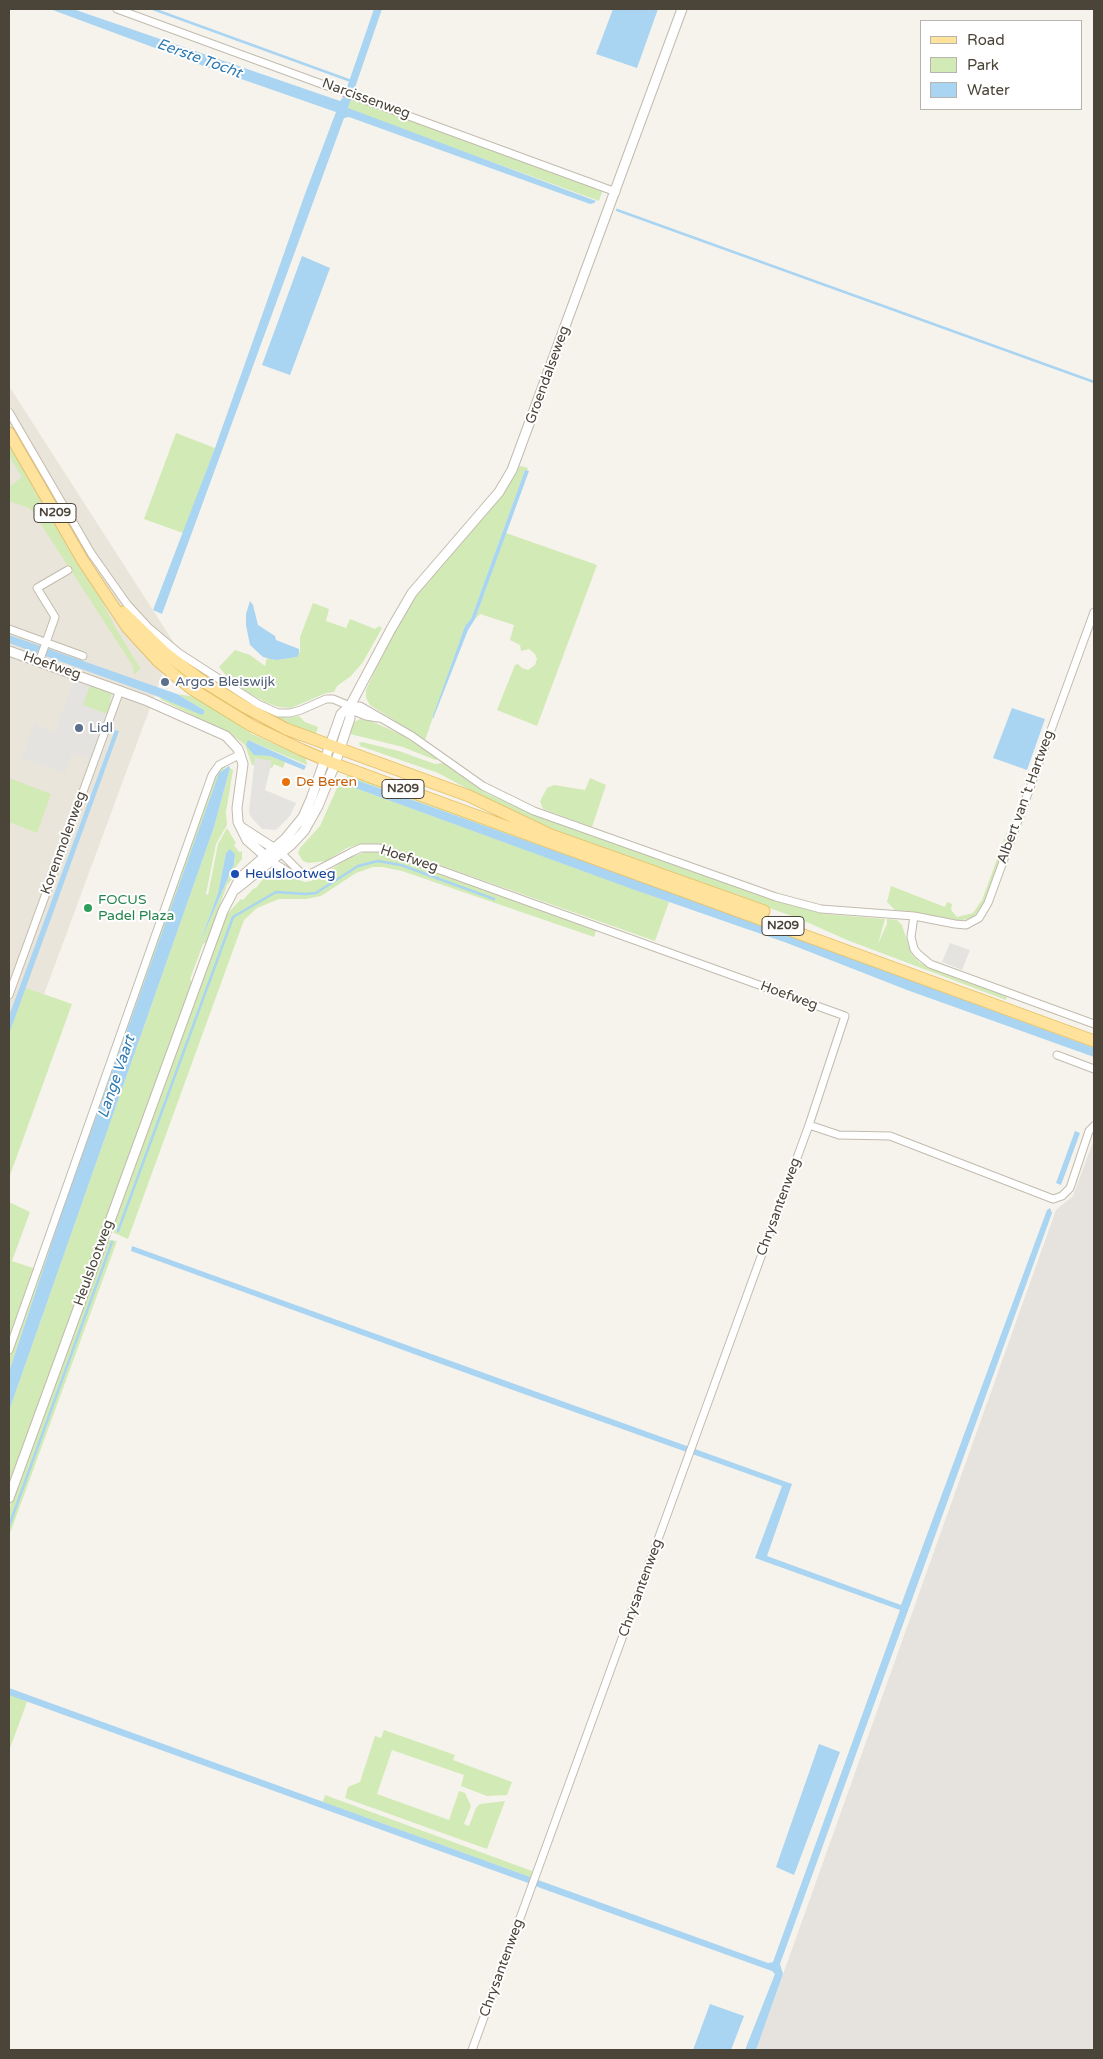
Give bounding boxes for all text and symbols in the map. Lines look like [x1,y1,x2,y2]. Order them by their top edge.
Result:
legend [920,20,1083,110]
text: Road [967,31,1005,49]
water label: Eerste Tocht [154,35,244,83]
text: Park [967,56,999,74]
street label: Narcissenweg [320,75,412,123]
text: Water [967,81,1010,99]
street label: Groendalseweg [522,324,574,426]
road number: N209 [34,503,76,522]
street label: Hoefweg [21,648,83,684]
place label: Argos Bleiswijk [175,674,275,690]
marker: Argos Bleiswijk [159,676,171,688]
place label: Lidl [89,720,113,736]
marker: Lidl [73,722,85,734]
street label: Albert van 't Hartweg [994,728,1058,866]
place label: De Beren [296,774,357,790]
marker: De Beren [280,776,292,788]
road number: N209 [382,780,424,799]
street label: Korenmolenweg [38,789,90,897]
street label: Hoefweg [378,842,440,876]
place label: Heulslootweg [245,866,336,882]
marker: Heulslootweg [229,868,241,880]
place label: FOCUS Padel Plaza [98,892,174,924]
marker: FOCUS Padel Plaza [82,902,94,914]
road number: N209 [762,916,804,936]
street label: Hoefweg [758,978,820,1014]
water label: Lange Vaart [94,1033,140,1121]
street label: Chrysantenweg [753,1156,805,1258]
street label: Heulslootweg [71,1218,117,1308]
street label: Chrysantenweg [615,1537,667,1639]
street label: Chrysantenweg [476,1917,528,2019]

